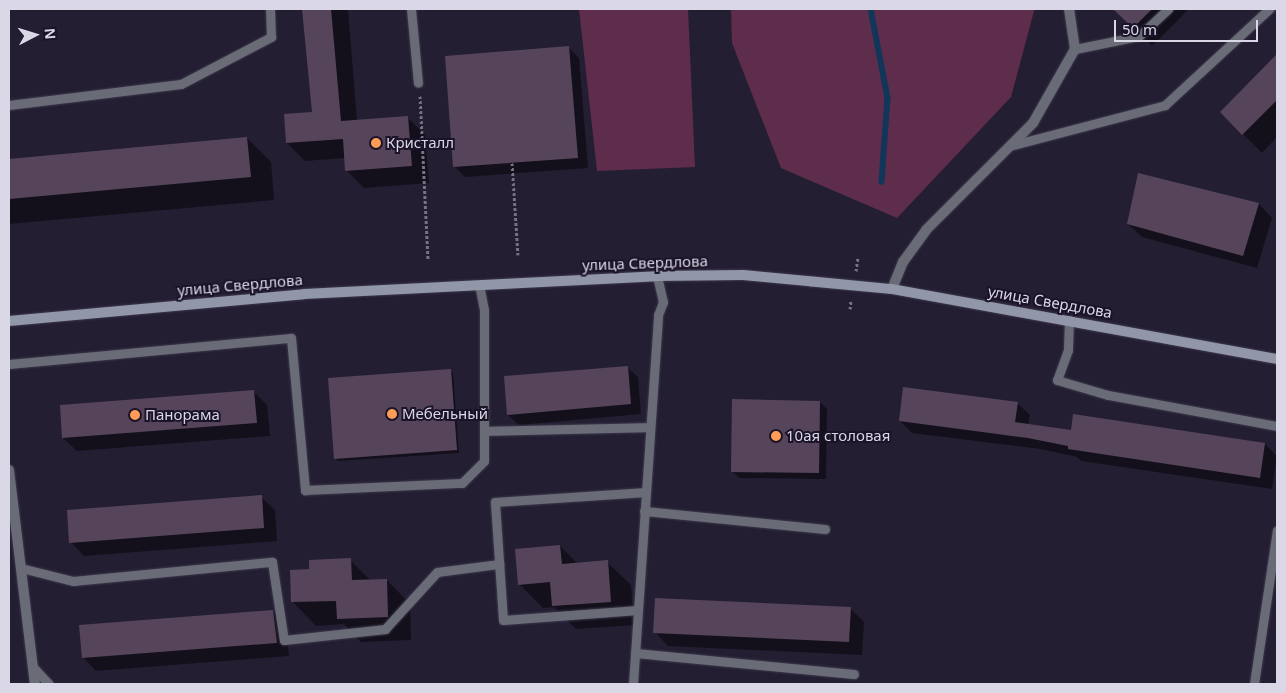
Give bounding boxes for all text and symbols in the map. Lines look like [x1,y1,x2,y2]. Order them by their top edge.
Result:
north arrow [10,10,60,60]
scale bar [1116,10,1260,42]
text: 50 m [1122,19,1157,39]
text: N [40,27,60,40]
place label: Кристалл [386,134,454,152]
marker: Кристалл [370,137,382,149]
street label: улица Свердлова [582,252,708,274]
street label: улица Свердлова [177,271,303,299]
street label: улица Свердлова [987,282,1113,322]
place label: Мебельный [402,405,488,423]
place label: Панорама [145,406,220,424]
marker: Мебельный [386,408,398,420]
marker: Панорама [129,409,141,421]
place label: 10ая столовая [786,427,890,445]
marker: 10ая столовая [770,430,782,442]

